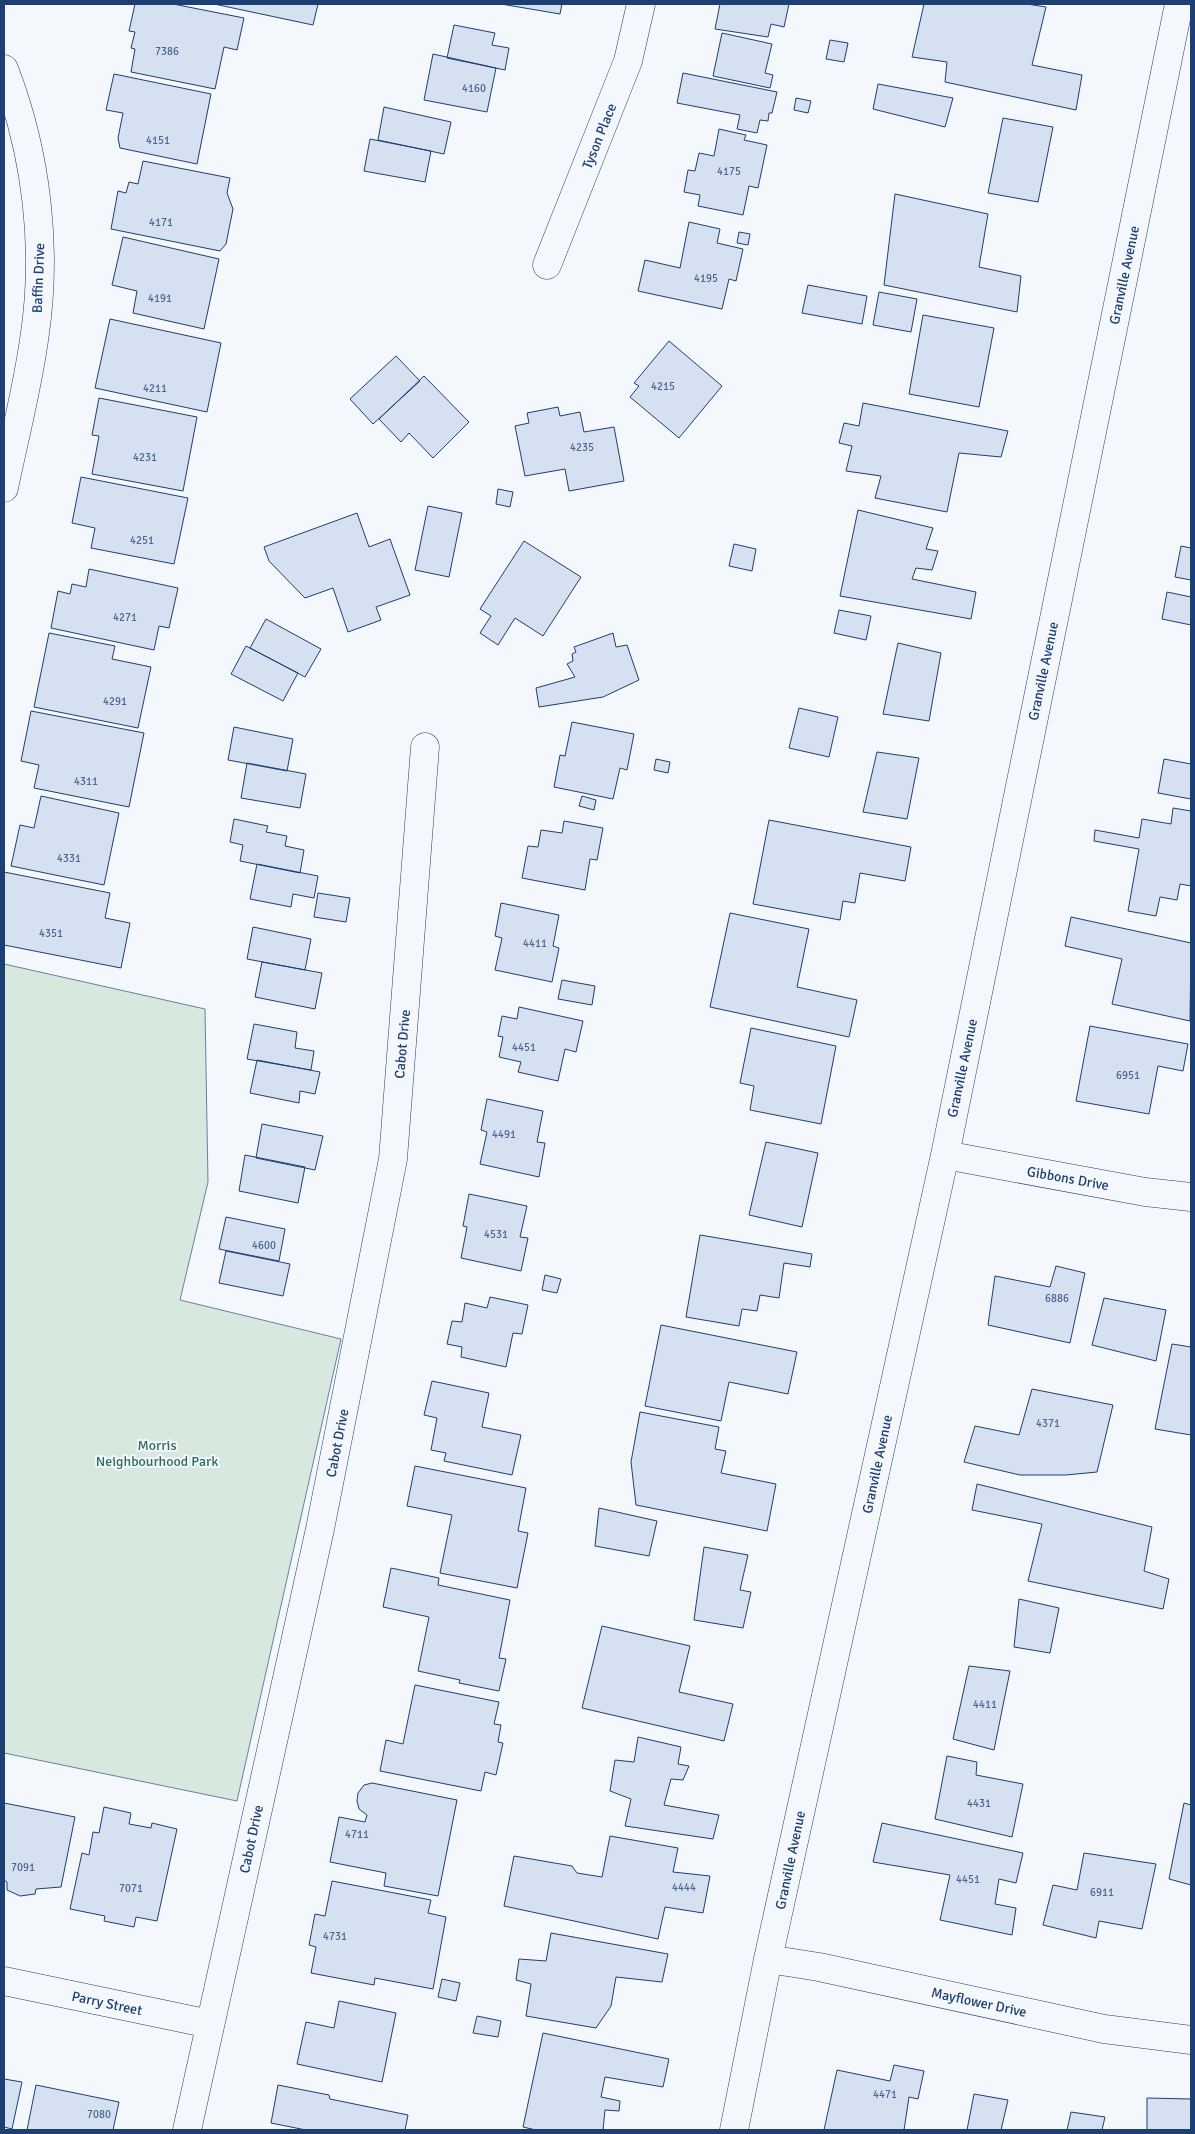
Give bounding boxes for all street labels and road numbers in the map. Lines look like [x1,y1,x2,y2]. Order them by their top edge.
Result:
street label: Tyson Place [579,101,620,171]
street label: Granville Avenue [1106,224,1143,326]
street label: Baffin Drive [29,243,48,313]
street label: Granville Avenue [1025,620,1062,722]
street label: Cabot Drive [391,1009,414,1079]
street label: Granville Avenue [944,1017,981,1119]
street label: Gibbons Drive [1026,1163,1110,1194]
street label: Cabot Drive [323,1407,352,1479]
street label: Granville Avenue [859,1413,896,1515]
street label: Cabot Drive [236,1803,267,1875]
street label: Granville Avenue [772,1809,809,1911]
street label: Mayflower Drive [930,1984,1028,2021]
street label: Parry Street [70,1988,144,2019]

